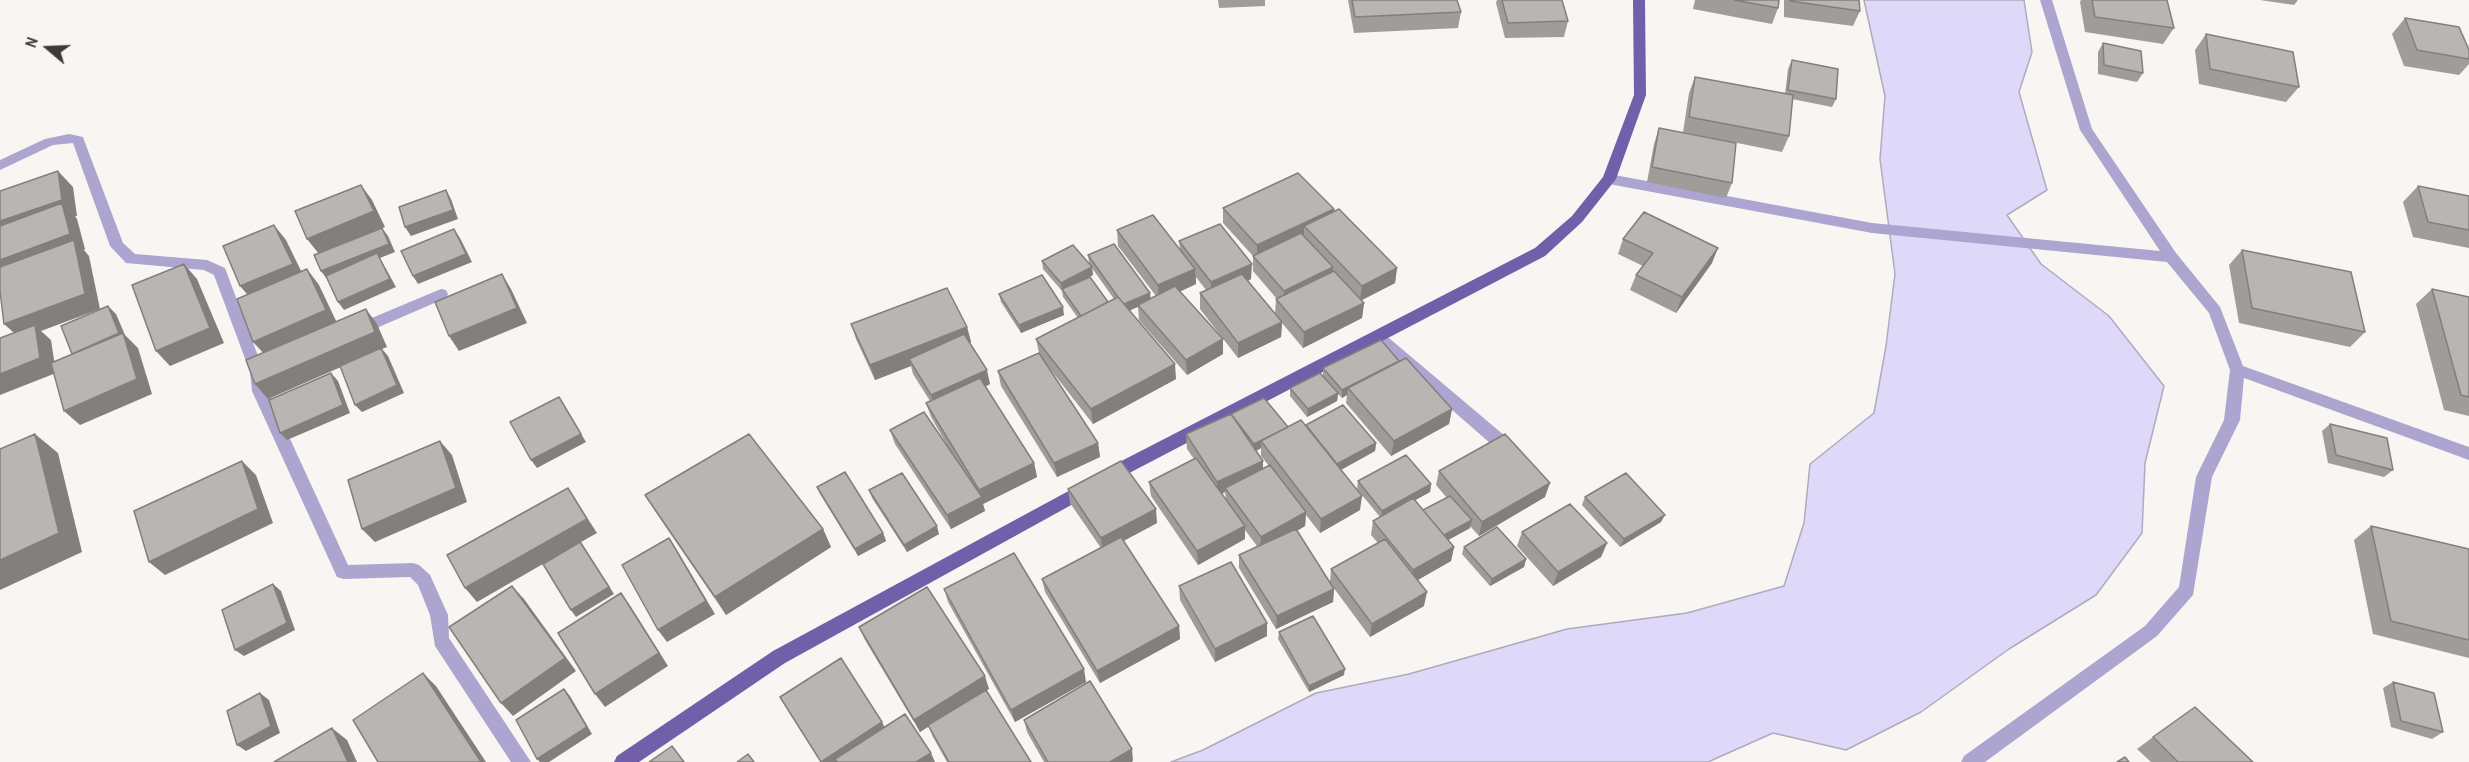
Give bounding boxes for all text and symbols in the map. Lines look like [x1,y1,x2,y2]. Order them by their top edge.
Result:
north arrow [18,18,78,78]
text: N [19,34,43,50]

